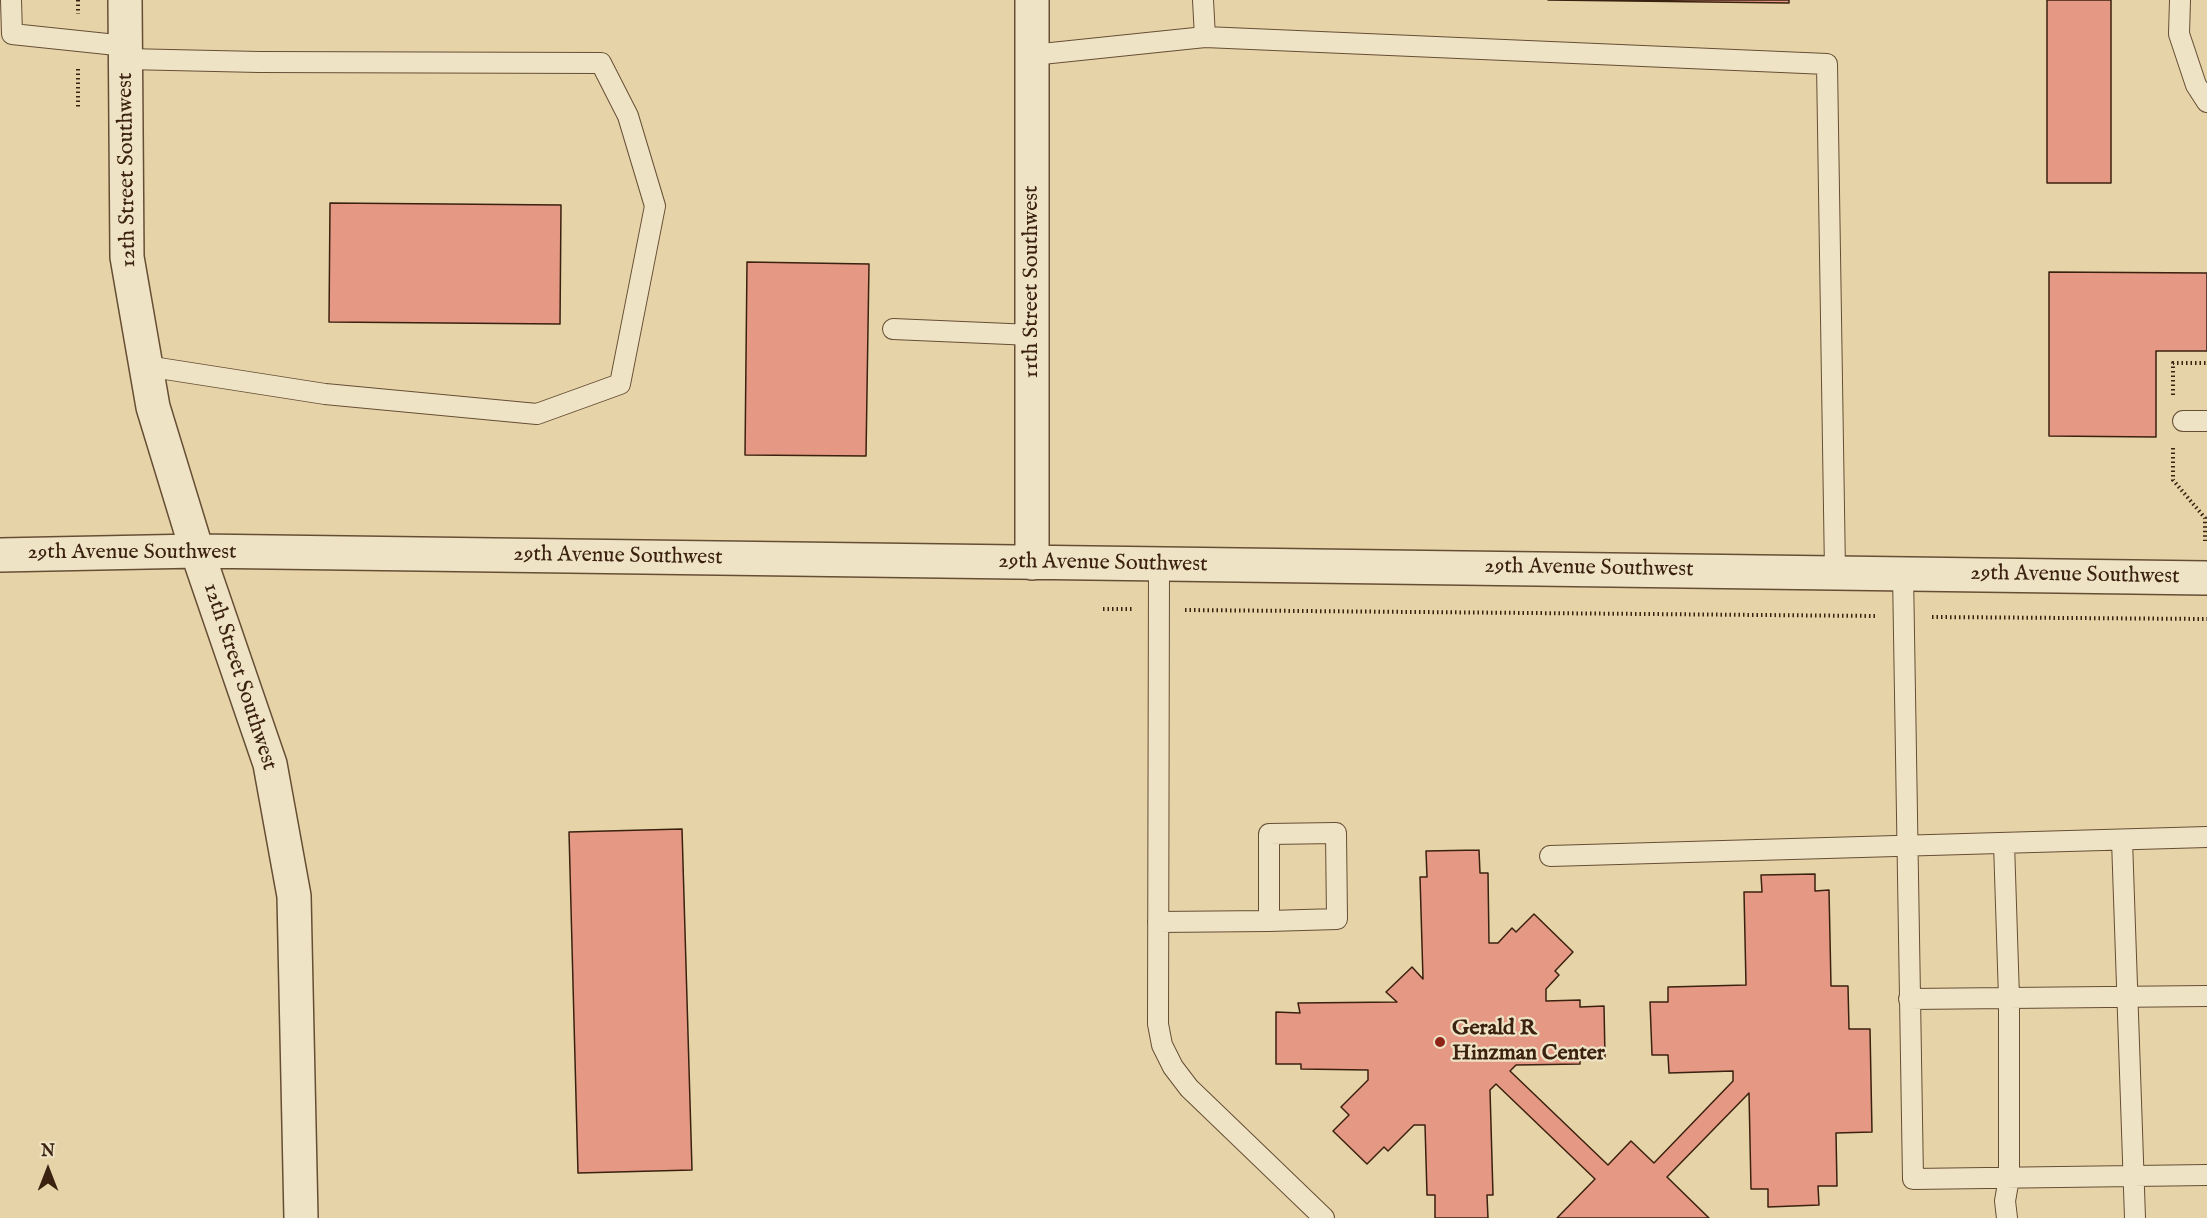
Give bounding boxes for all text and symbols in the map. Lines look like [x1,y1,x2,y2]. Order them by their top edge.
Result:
street label: 12th Street Southwest [113,72,143,268]
street label: 11th Street Southwest [1019,185,1045,379]
street label: 29th Avenue Southwest [27,540,237,566]
street label: 29th Avenue Southwest [513,542,723,572]
street label: 29th Avenue Southwest [998,549,1208,579]
street label: 29th Avenue Southwest [1484,554,1694,584]
street label: 29th Avenue Southwest [1970,561,2180,591]
street label: 12th Street Southwest [196,580,282,774]
place label: Gerald R Hinzman Center [1452,1016,1605,1068]
marker: Gerald R Hinzman Center [1433,1035,1447,1049]
north arrow [18,1140,78,1200]
text: N [41,1142,55,1162]

